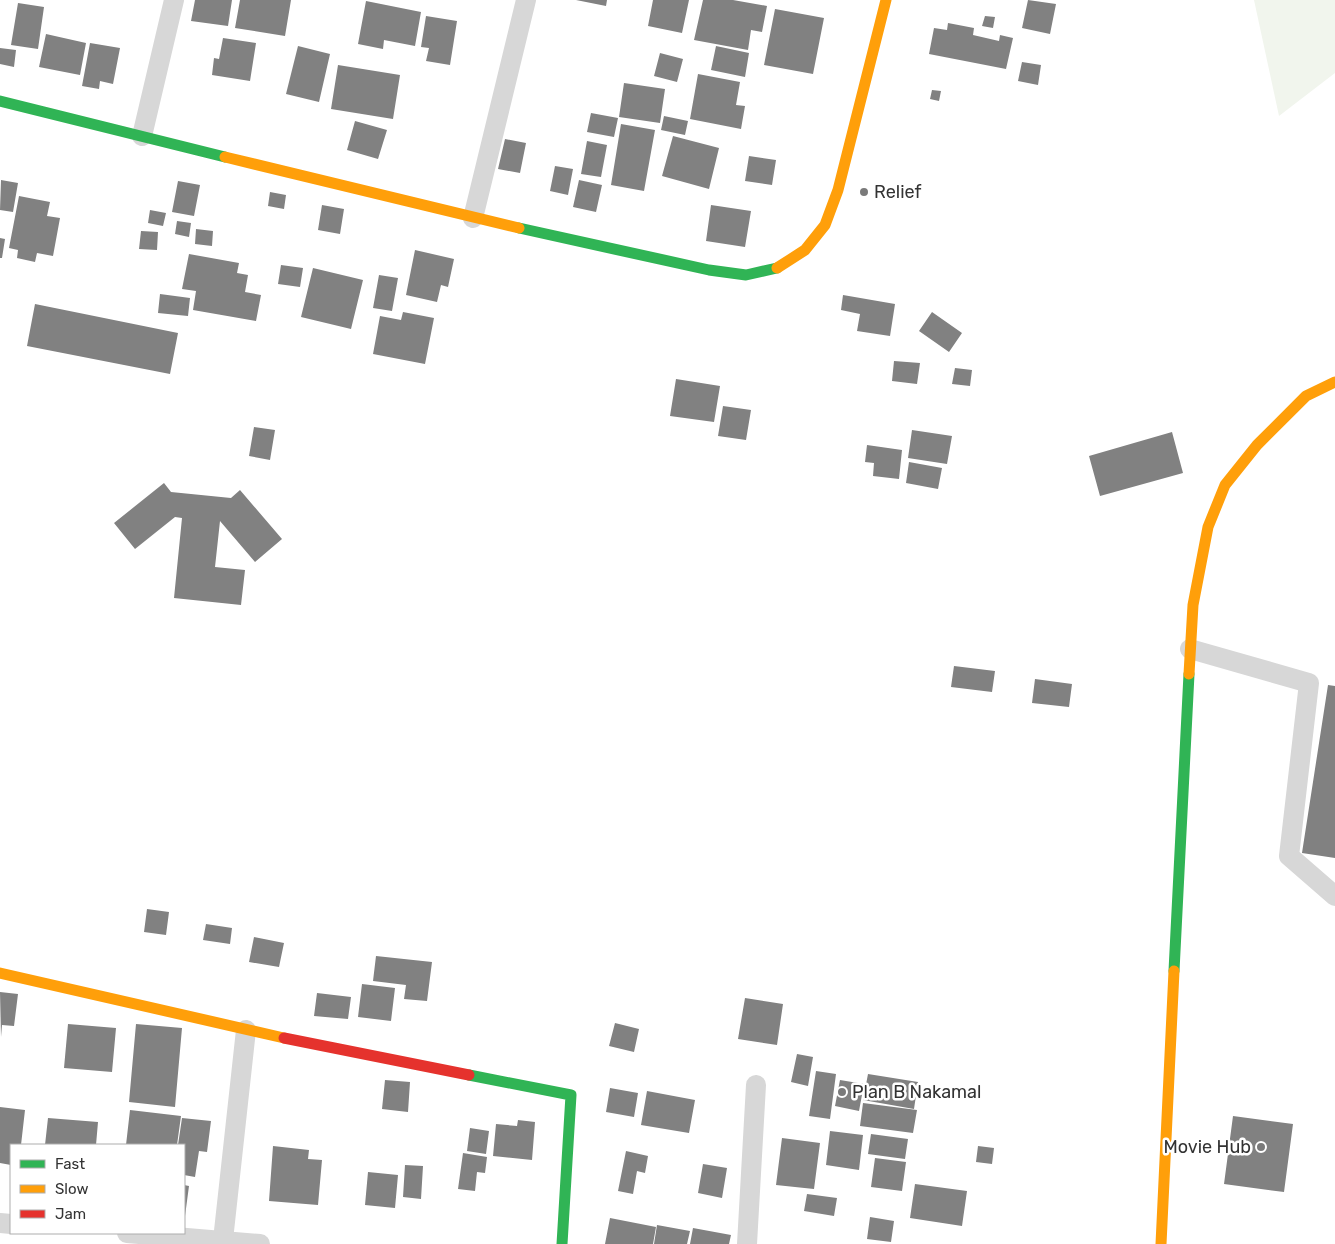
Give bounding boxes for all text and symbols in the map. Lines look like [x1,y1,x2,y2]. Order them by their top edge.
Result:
place label: Relief [874,181,921,203]
marker: Relief [858,186,870,198]
place label: Plan B Nakamal [852,1081,981,1103]
marker: Plan B Nakamal [836,1086,848,1098]
place label: Movie Hub [1163,1136,1251,1158]
marker: Movie Hub [1255,1141,1267,1153]
legend [10,1144,185,1234]
text: Fast [55,1155,85,1173]
text: Slow [55,1180,88,1198]
text: Jam [55,1205,86,1223]

